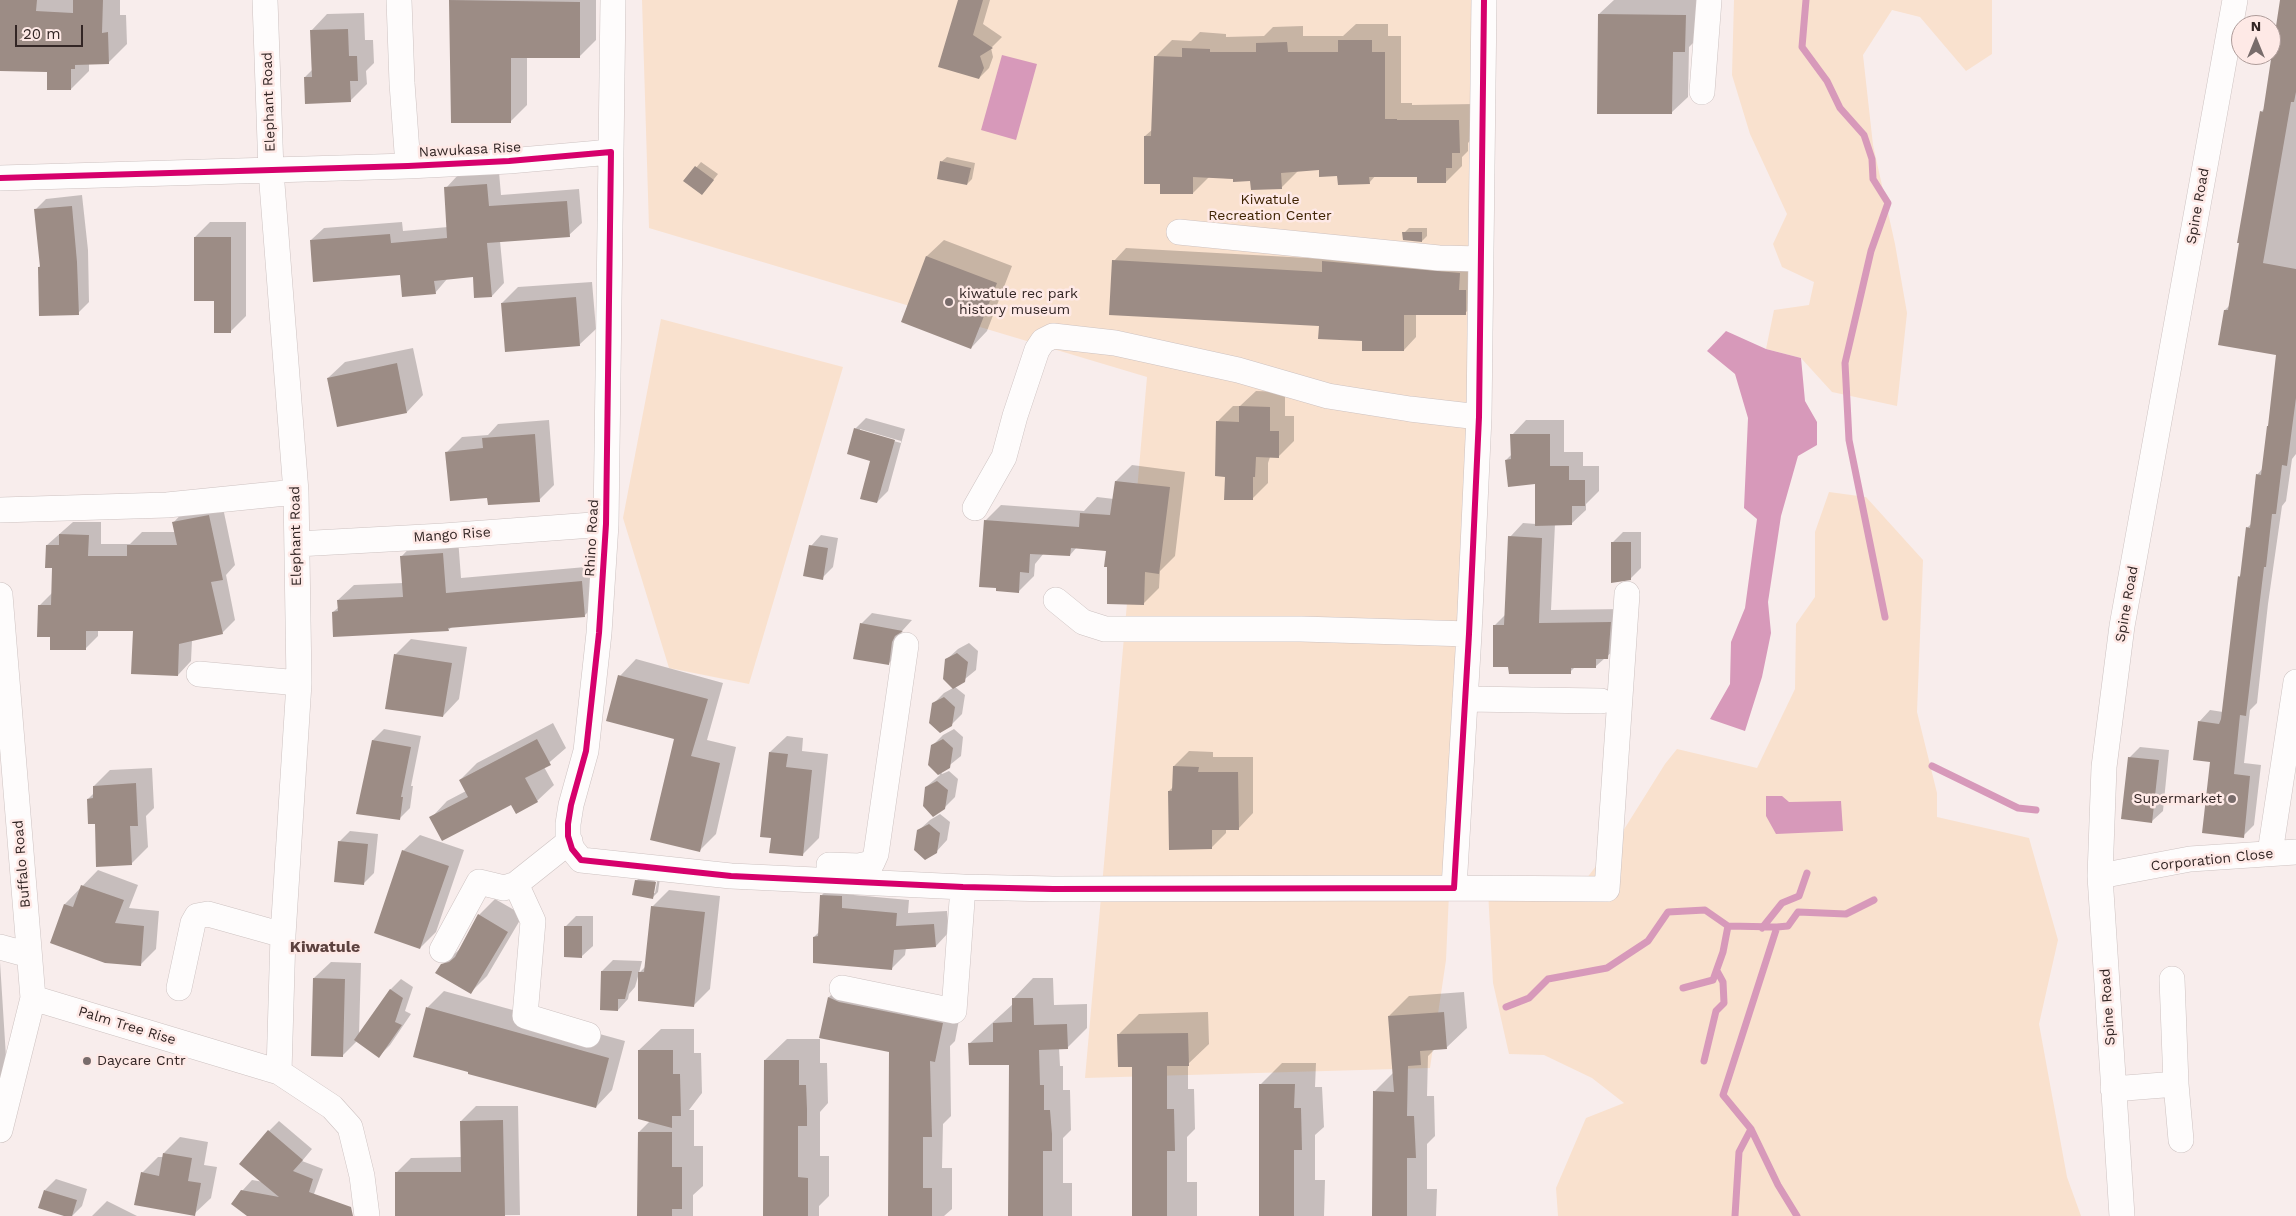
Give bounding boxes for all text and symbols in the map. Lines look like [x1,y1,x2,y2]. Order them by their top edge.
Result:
scale bar [18,15,85,47]
north arrow [2231,15,2281,65]
text: N [2251,18,2261,34]
text: 20 m [23,25,61,43]
street label: Elephant Road [259,52,279,152]
street label: Nawukasa Rise [418,139,522,161]
street label: Spine Road [2183,167,2213,245]
park label: Kiwatule Recreation Center [1208,192,1332,224]
place label: kiwatule rec park history museum [959,286,1078,318]
marker: kiwatule rec park history museum [943,296,955,308]
street label: Elephant Road [287,486,305,586]
street label: Rhino Road [582,499,602,577]
street label: Mango Rise [413,524,491,546]
street label: Spine Road [2112,565,2142,643]
place label: Supermarket [2133,791,2222,807]
marker: Supermarket [2226,793,2238,805]
street label: Buffalo Road [10,819,34,909]
street label: Corporation Close [2150,845,2274,875]
district label: Kiwatule [290,937,360,957]
street label: Spine Road [2097,968,2119,1046]
street label: Palm Tree Rise [76,1003,178,1049]
place label: Daycare Cntr [97,1053,186,1069]
marker: Daycare Cntr [81,1055,93,1067]

